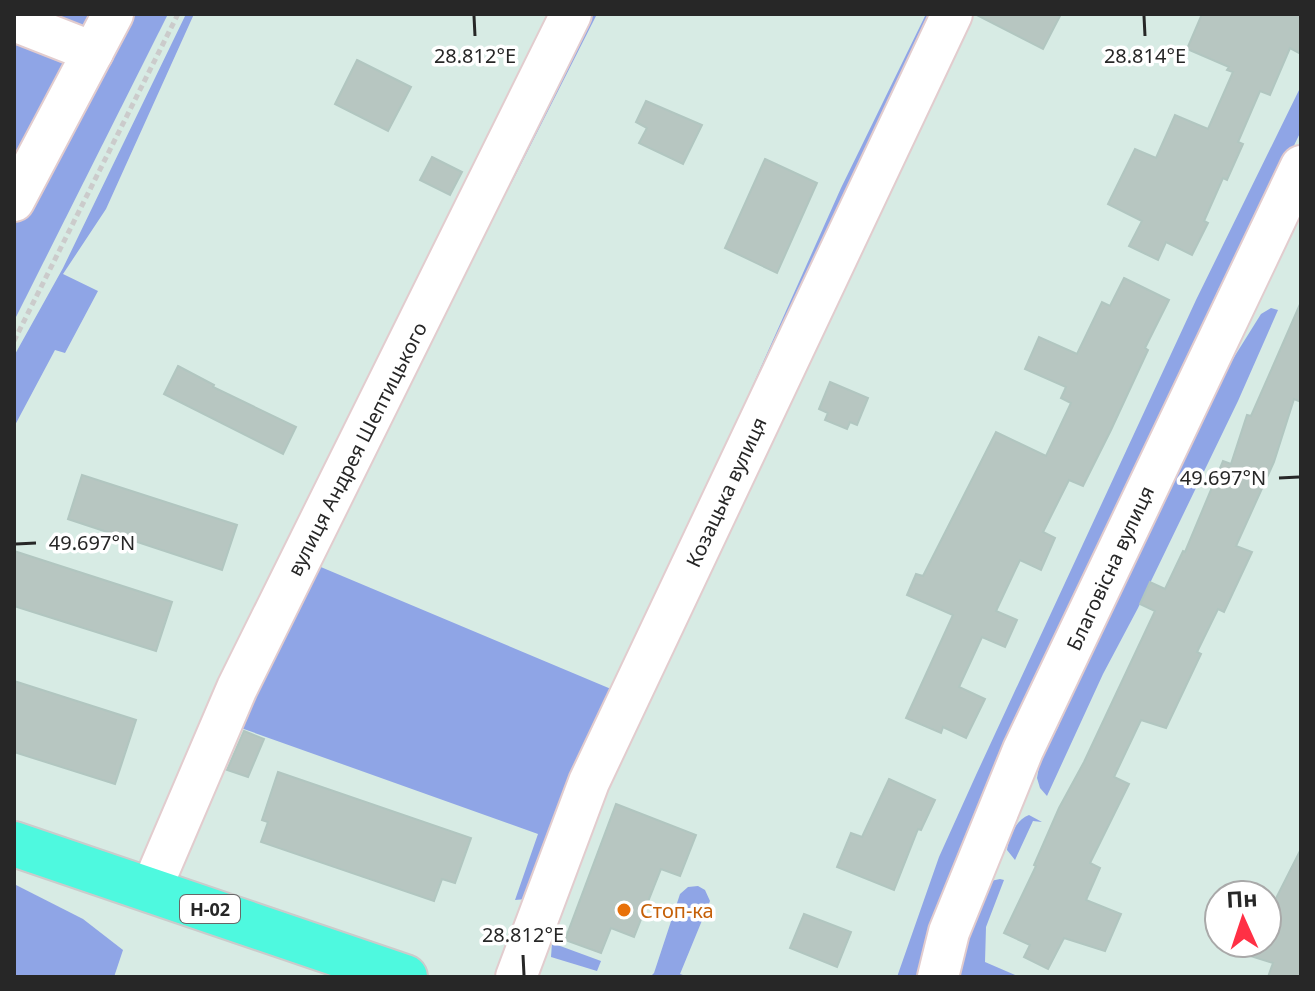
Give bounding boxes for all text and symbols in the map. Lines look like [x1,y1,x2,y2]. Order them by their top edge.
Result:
text: 28.812°E [434,42,516,69]
text: 28.814°E [1104,42,1186,69]
street label: вулиця Андрея Шептицького [281,317,433,581]
street label: Козацька вулиця [679,413,773,571]
text: 49.697°N [1180,464,1266,491]
street label: Благовісна вулиця [1060,481,1160,655]
text: 49.697°N [49,529,135,556]
north arrow [1203,879,1283,959]
text: Пн [1226,882,1258,914]
road number: Н-02 [180,895,240,923]
place label: Стоп-ка [640,897,714,924]
marker: Стоп-ка [615,901,633,919]
text: 28.812°E [482,921,564,948]

